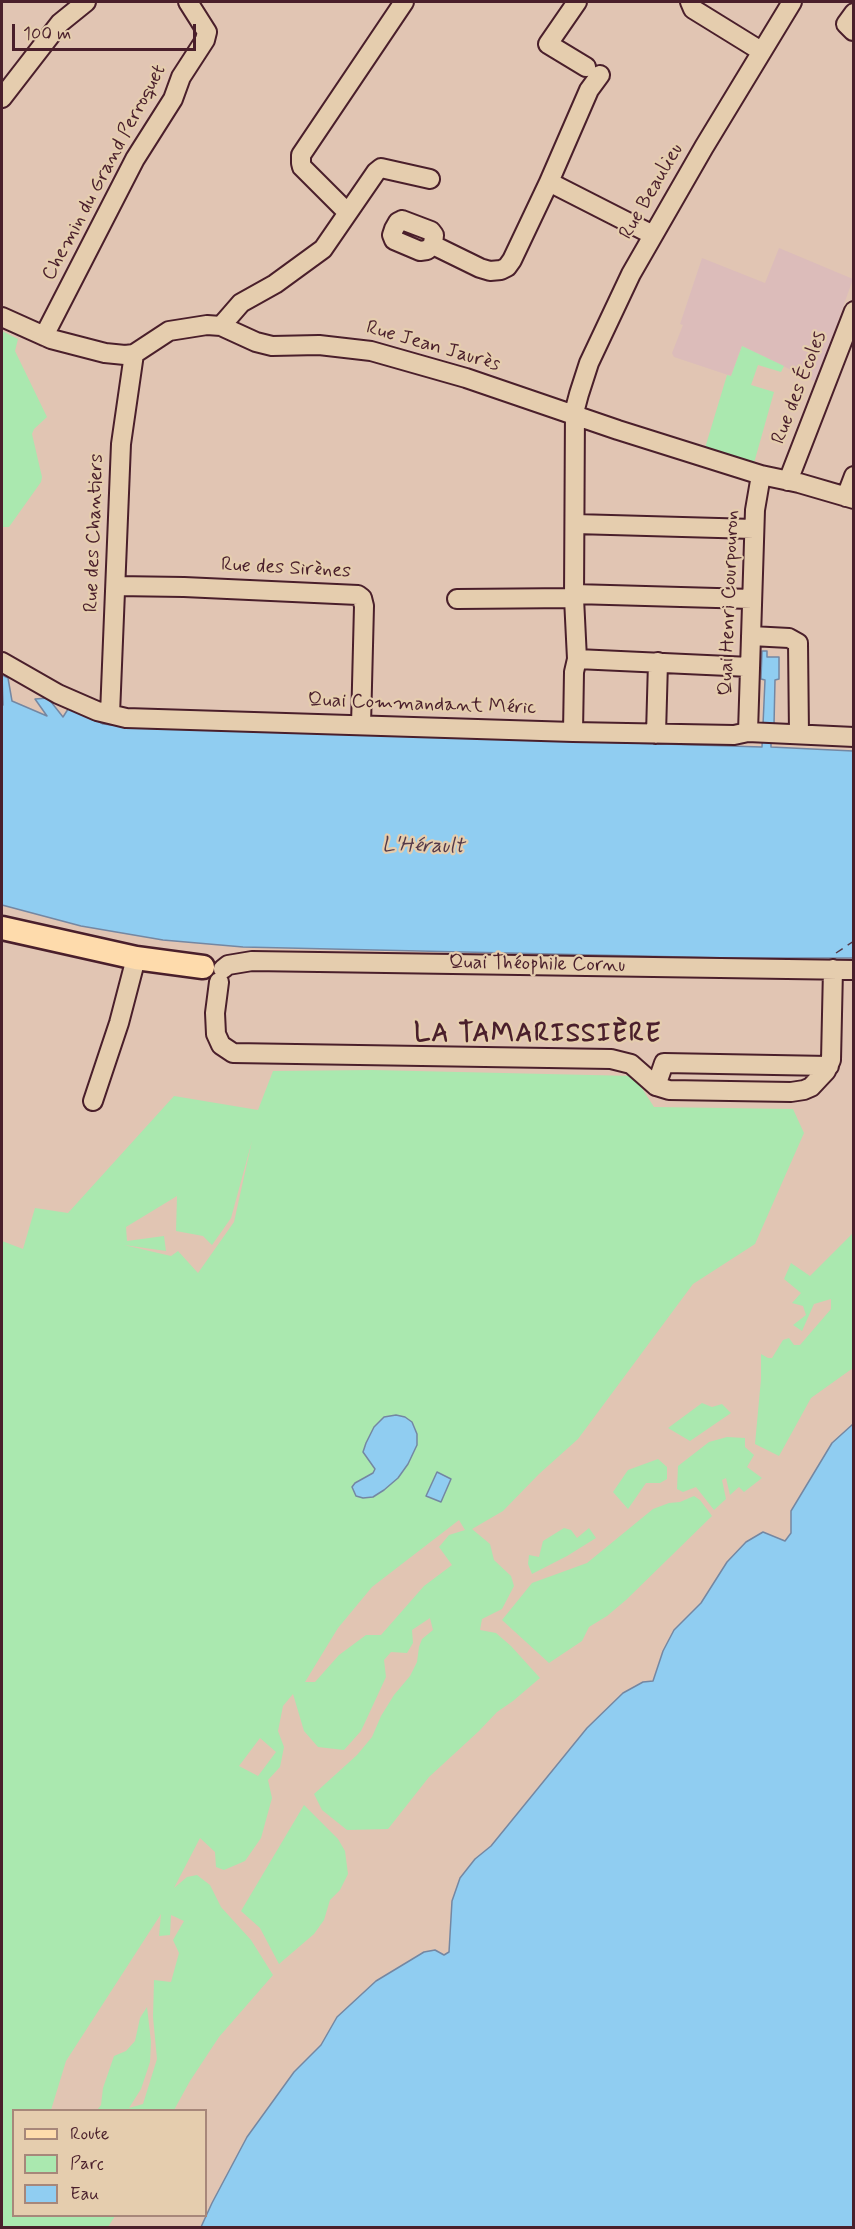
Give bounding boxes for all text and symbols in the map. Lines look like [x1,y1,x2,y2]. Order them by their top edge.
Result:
scale bar [15,12,200,50]
text: 100 m [23,22,71,46]
street label: Chemin du Grand Perroquet [38,61,172,285]
street label: Rue Beaulieu [615,140,689,244]
street label: Rue Jean Jaurès [363,316,503,378]
street label: Rue des Écoles [767,328,833,448]
street label: Rue des Chantiers [80,453,110,613]
street label: Quai Henri Courpouron [715,510,745,696]
street label: Rue des Sirènes [220,554,352,584]
street label: Quai Commandant Méric [307,689,537,721]
water label: L'Hérault [382,834,464,860]
street label: Quai Théophile Cornu [449,951,625,979]
district label: LA TAMARISSIÈRE [415,1020,661,1052]
legend [12,2109,207,2217]
text: Route [70,2122,109,2146]
text: Parc [70,2152,104,2176]
text: Eau [70,2182,99,2206]

